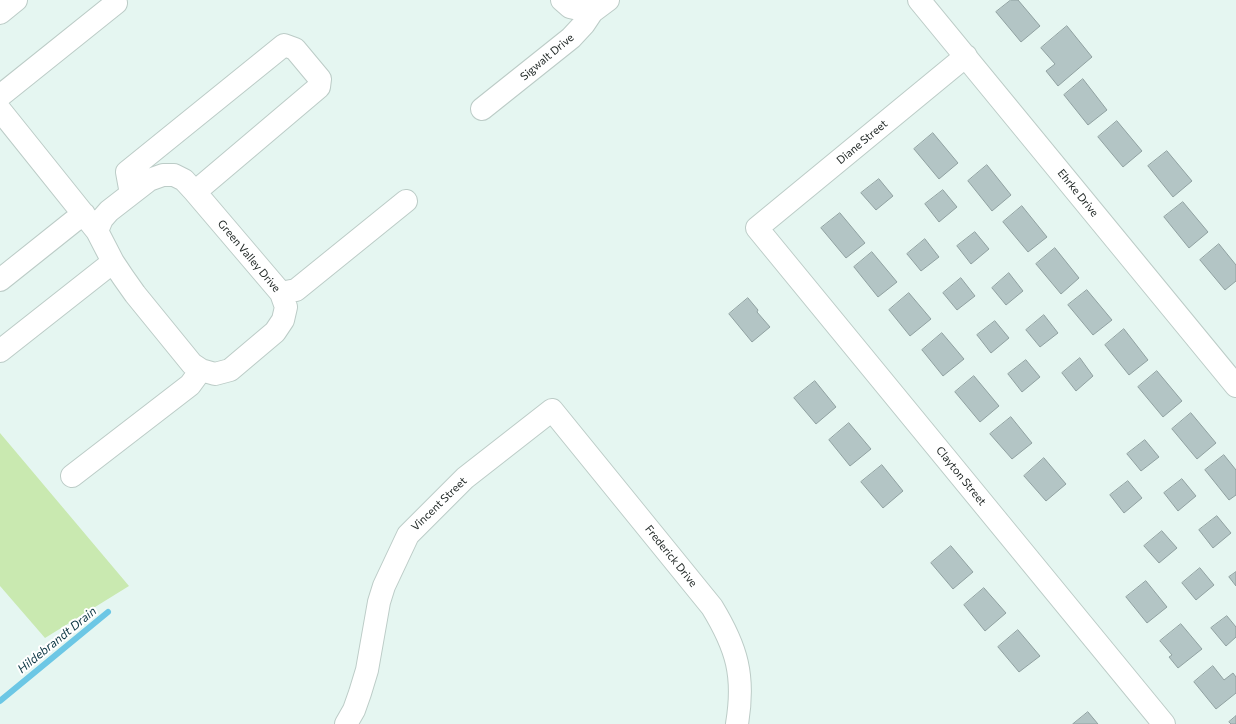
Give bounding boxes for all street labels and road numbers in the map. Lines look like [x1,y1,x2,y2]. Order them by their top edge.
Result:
street label: Sigwalt Drive [518,31,576,83]
street label: Diane Street [834,117,890,167]
street label: Ehrke Drive [1055,167,1101,219]
street label: Green Valley Drive [215,217,283,295]
street label: Clayton Street [933,444,989,508]
street label: Vincent Street [409,474,469,534]
street label: Frederick Drive [642,522,700,590]

